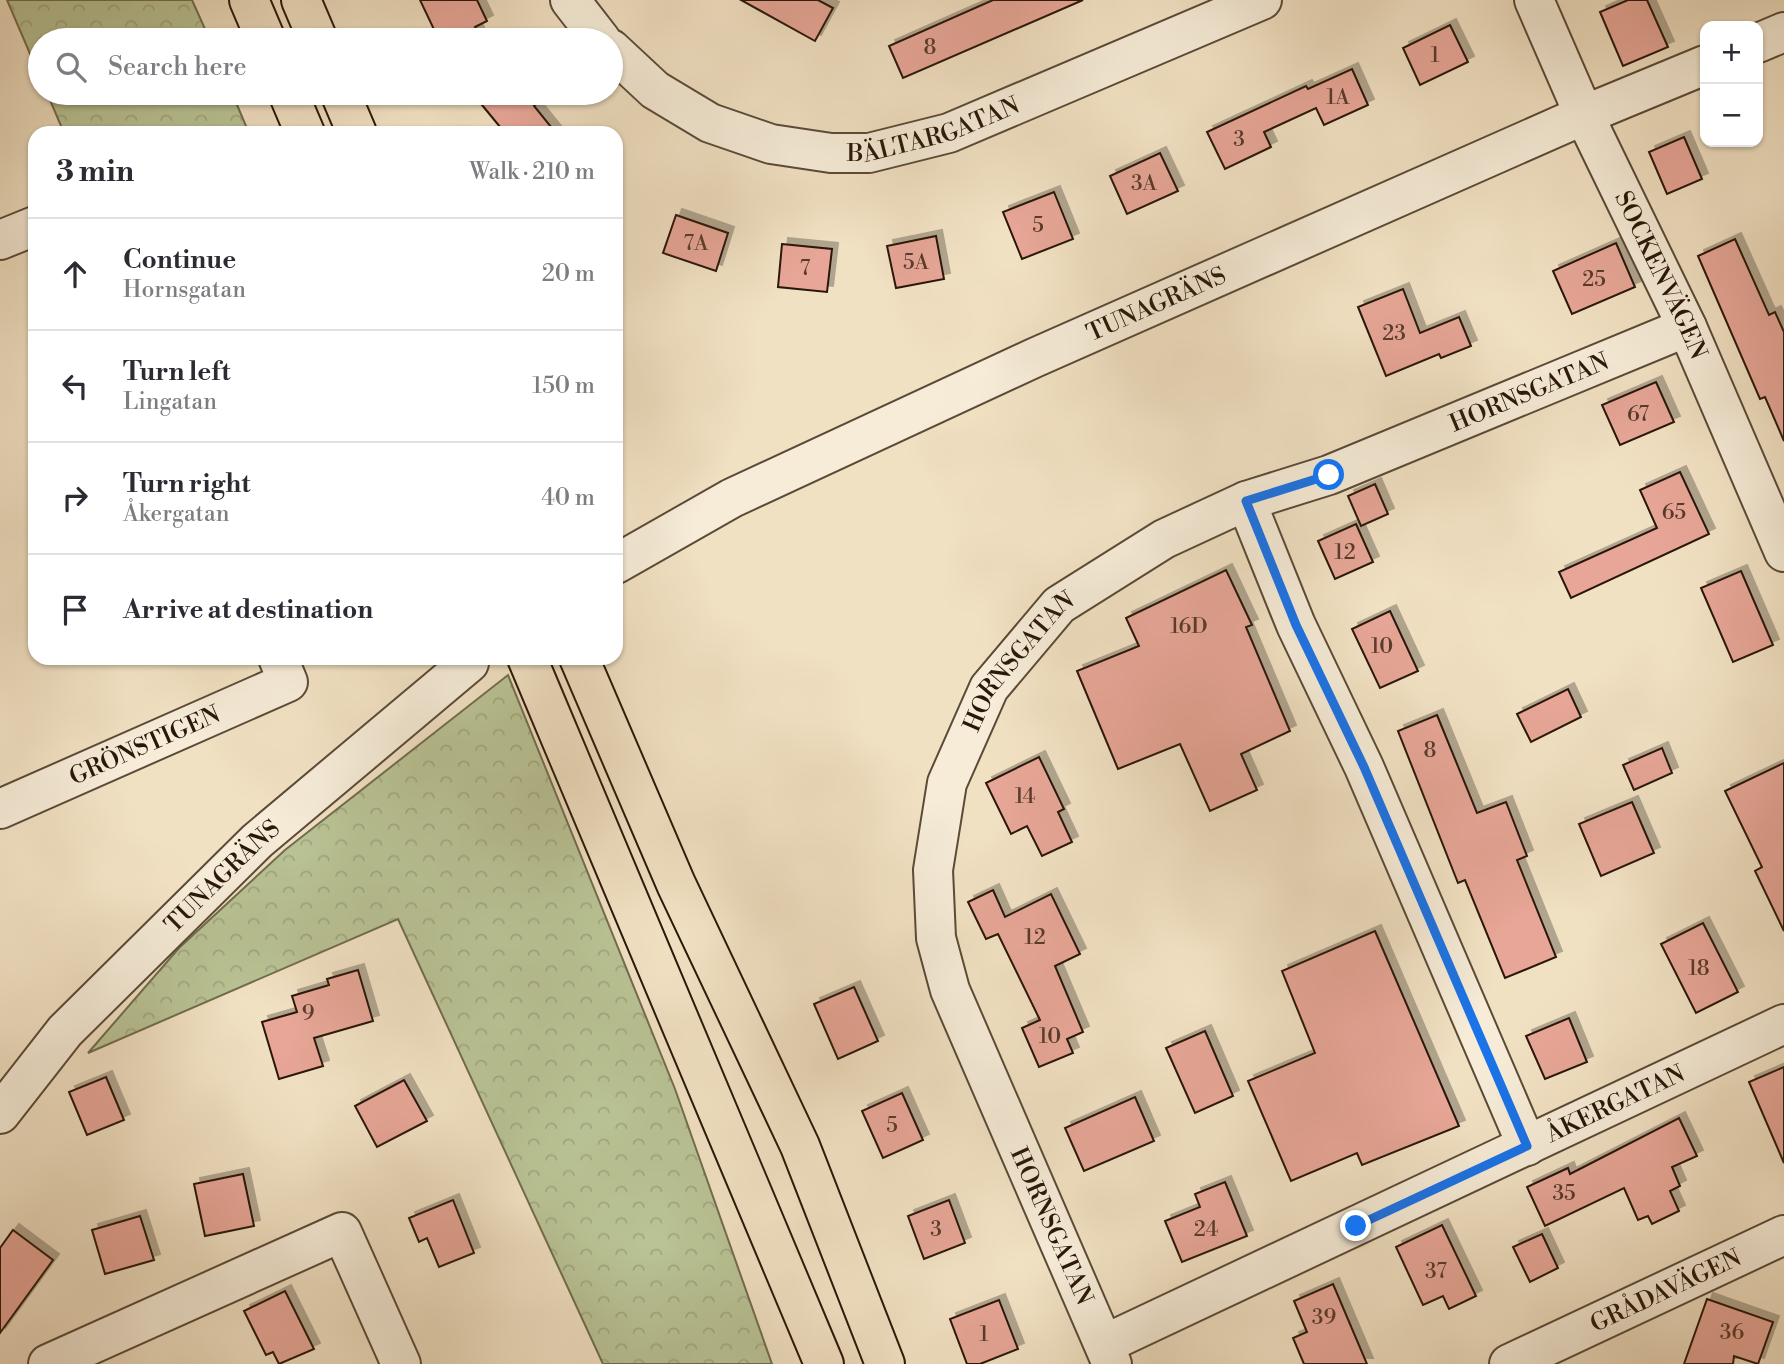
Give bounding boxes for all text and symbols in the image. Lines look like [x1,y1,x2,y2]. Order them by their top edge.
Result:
map controls [1700,21,1763,147]
button: + [1700,21,1763,84]
search box [28,28,623,105]
house number: 8 [924,35,936,61]
house number: 1 [1430,43,1440,69]
icon: search [52,48,90,86]
text: Search here [108,51,247,83]
button: − [1700,84,1763,147]
house number: 1A [1326,85,1350,111]
street label: BÄLTARGATAN [846,91,1024,170]
house number: 3 [1233,127,1245,153]
text: 3 min [56,153,134,191]
text: Walk · 210 m [469,158,595,186]
house number: 3A [1131,171,1158,197]
street label: SOCKENVÄGEN [1607,186,1713,364]
house number: 5 [1032,213,1044,239]
house number: 7A [684,231,709,257]
text: Continue [123,244,236,276]
house number: 5A [903,250,930,276]
icon: ahead [56,255,94,293]
house number: 7 [800,256,811,282]
text: 20 m [542,260,595,288]
street label: TUNAGRÄNS [1082,261,1231,349]
house number: 25 [1582,267,1606,293]
text: Hornsgatan [123,276,246,304]
house number: 23 [1382,321,1406,347]
street label: HORNSGATAN [1445,347,1614,439]
text: Turn left [123,356,231,388]
icon: left [56,367,94,405]
text: 150 m [532,372,595,400]
text: Lingatan [123,388,217,416]
house number: 67 [1627,402,1650,428]
route start [1313,459,1344,490]
text: Turn right [123,468,251,500]
icon: right [56,479,94,517]
text: 40 m [541,484,595,512]
text: Åkergatan [123,500,229,528]
house number: 65 [1662,500,1686,526]
house number: 12 [1334,540,1356,566]
street label: HORNSGATAN [958,585,1080,737]
icon: arrive [56,591,94,629]
text: Arrive at destination [123,594,373,626]
house number: 16D [1170,614,1208,640]
house number: 10 [1371,634,1393,660]
street label: GRÖNSTIGEN [65,700,225,793]
house number: 8 [1424,738,1436,764]
house number: 14 [1015,784,1035,810]
street label: TUNAGRÄNS [159,814,287,940]
house number: 12 [1024,925,1046,951]
house number: 18 [1688,956,1710,982]
house number: 9 [302,1001,314,1027]
house number: 10 [1039,1024,1061,1050]
street label: ÅKERGATAN [1540,1059,1690,1150]
house number: 5 [886,1113,898,1139]
street label: HORNSGATAN [1003,1143,1099,1310]
house number: 35 [1552,1181,1576,1207]
route end [1340,1210,1371,1241]
house number: 3 [930,1217,942,1243]
house number: 24 [1194,1217,1218,1243]
street label: GRÅDAVÄGEN [1586,1243,1747,1340]
house number: 37 [1425,1259,1447,1285]
house number: 39 [1312,1305,1336,1331]
house number: 36 [1720,1320,1744,1346]
house number: 1 [979,1322,989,1348]

